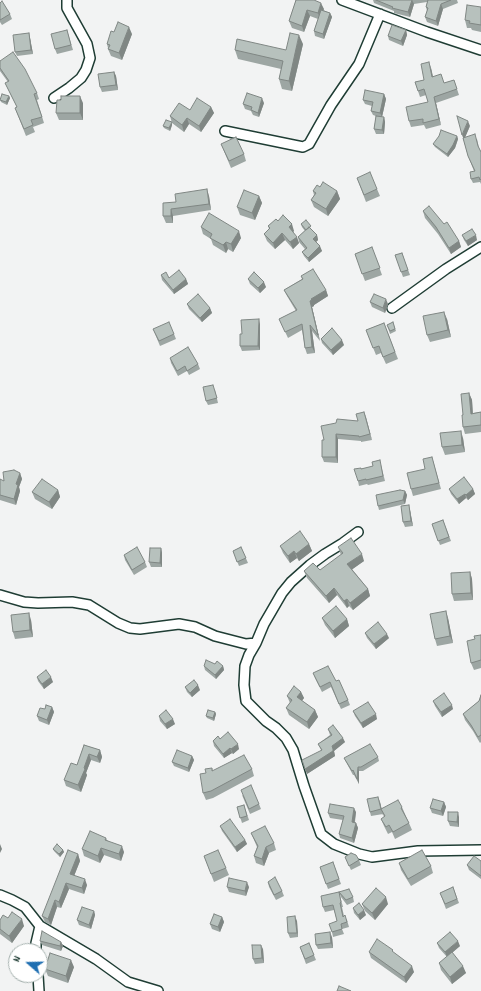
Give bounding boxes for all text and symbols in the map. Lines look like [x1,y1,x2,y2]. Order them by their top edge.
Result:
north arrow [8,943,48,983]
text: N [9,954,26,965]

